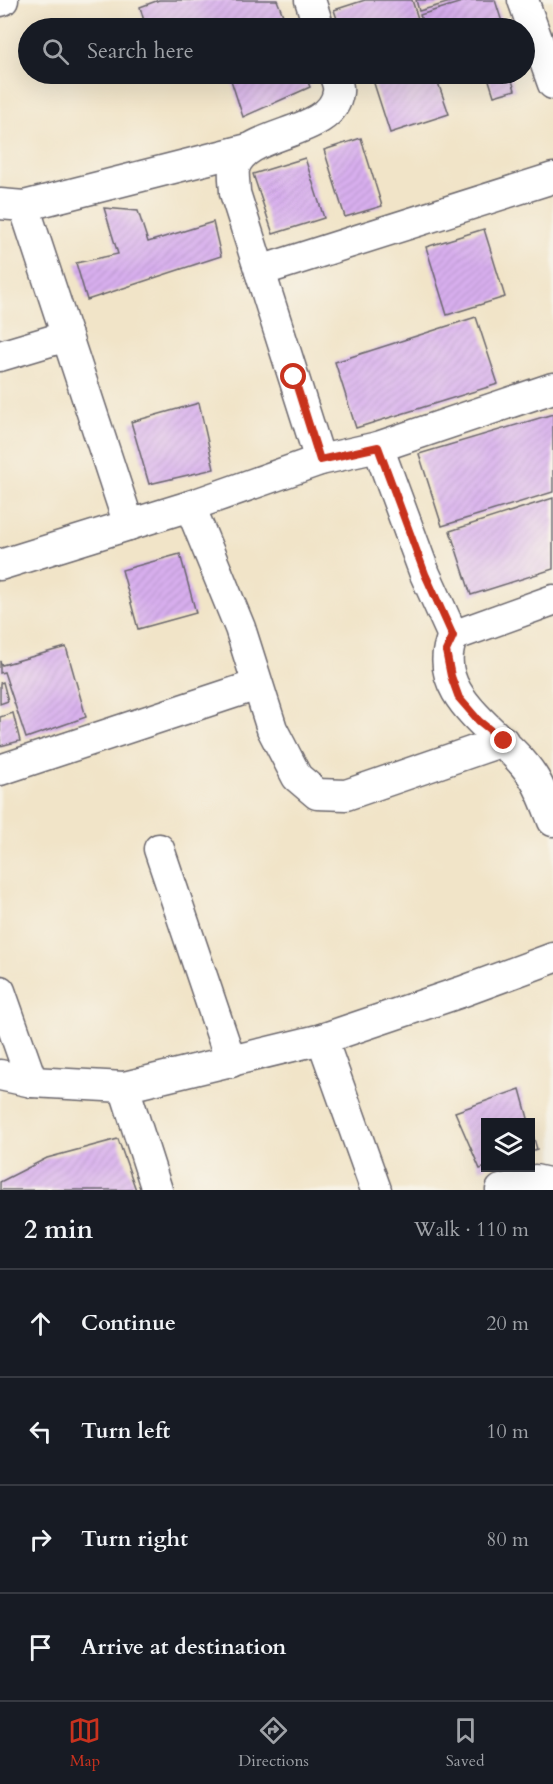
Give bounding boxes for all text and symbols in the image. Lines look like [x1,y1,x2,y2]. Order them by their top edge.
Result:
search box [18,18,535,84]
icon: search [39,35,72,68]
text: Search here [87,36,194,66]
route start [280,363,306,389]
route end [490,727,516,753]
map controls [481,1118,535,1172]
button: layers [481,1118,535,1172]
text: 2 min [24,1212,93,1247]
text: Walk · 110 m [414,1216,529,1243]
icon: ahead [24,1307,57,1340]
text: Continue [81,1308,176,1338]
text: 20 m [486,1310,529,1337]
icon: left [24,1415,57,1448]
text: Turn left [81,1416,170,1446]
text: 10 m [486,1418,529,1445]
icon: right [24,1523,57,1556]
text: Turn right [81,1524,188,1554]
text: 80 m [486,1526,529,1553]
icon: arrive [24,1631,57,1664]
text: Arrive at destination [81,1632,286,1662]
tab: Map [68,1714,101,1772]
tab: Directions [238,1714,309,1772]
tab: Saved [446,1714,485,1772]

